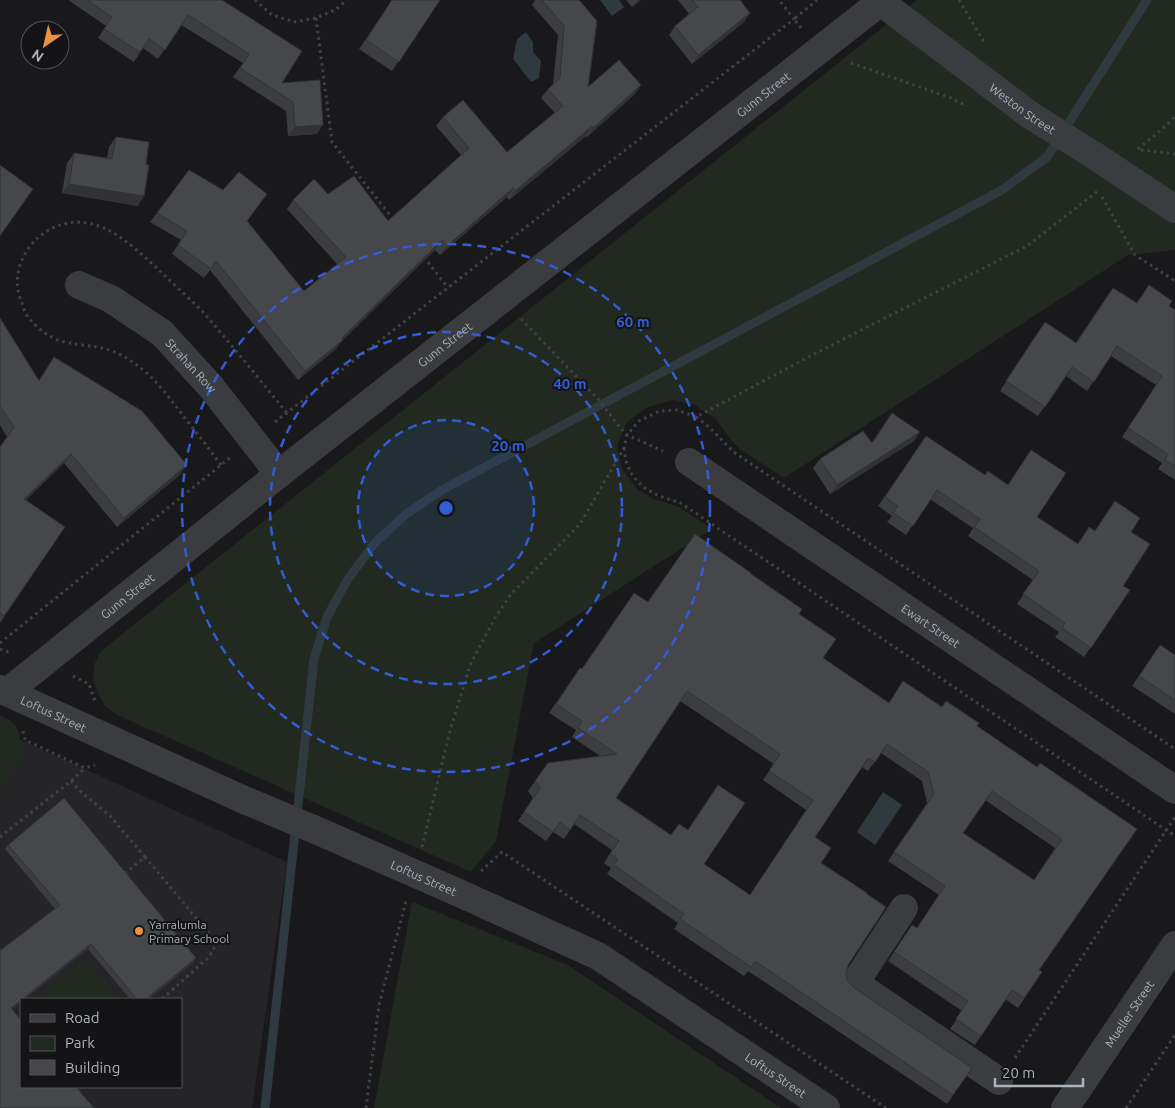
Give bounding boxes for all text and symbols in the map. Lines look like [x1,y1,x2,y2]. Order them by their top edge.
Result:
north arrow [20,20,70,70]
text: N [29,46,47,65]
street label: Gunn Street [734,69,793,119]
street label: Weston Street [987,81,1058,136]
text: 60 m [616,313,650,330]
street label: Gunn Street [415,319,474,369]
street label: Strahan Row [164,336,220,395]
text: 40 m [553,375,587,392]
text: 20 m [491,437,525,454]
centre of rings [437,499,455,517]
street label: Gunn Street [98,570,157,621]
street label: Ewart Street [899,601,963,650]
street label: Loftus Street [19,693,89,734]
street label: Loftus Street [389,857,459,898]
place label: Yarralumla Primary School [149,918,229,945]
marker: Yarralumla Primary School [133,925,145,937]
street label: Mueller Street [1102,977,1156,1049]
legend [20,998,182,1088]
text: Road [65,1009,100,1026]
text: Park [65,1034,95,1051]
street label: Loftus Street [743,1050,809,1100]
scale bar [995,1056,1082,1088]
text: Building [65,1059,120,1076]
text: 20 m [1002,1064,1035,1081]

